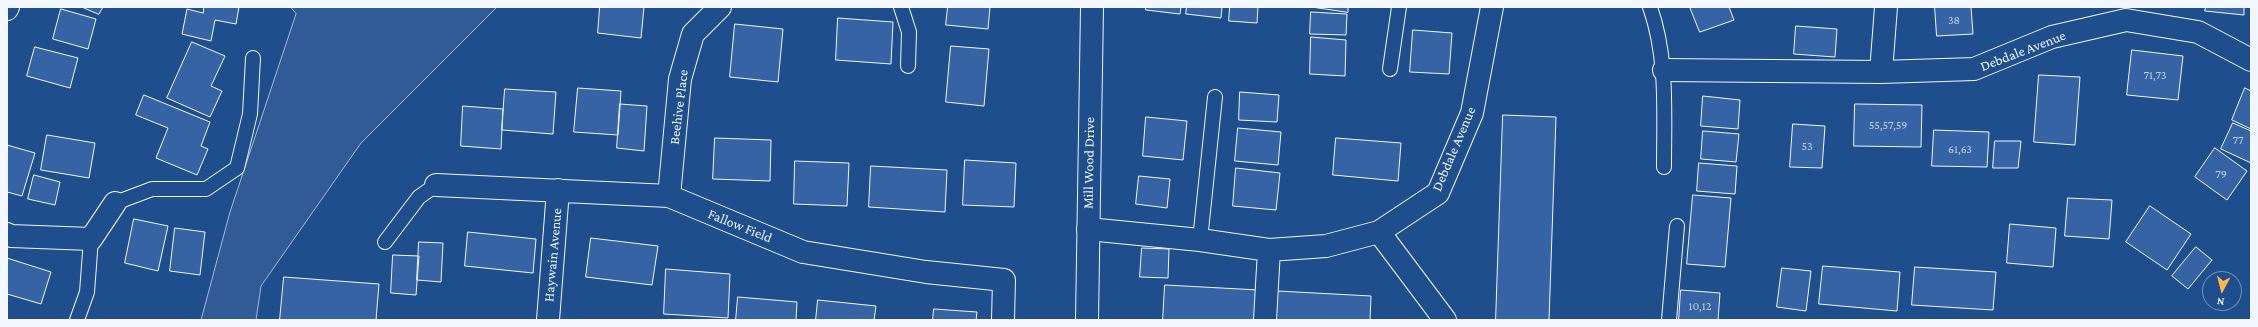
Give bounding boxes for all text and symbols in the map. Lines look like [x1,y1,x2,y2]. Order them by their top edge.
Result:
house number: 38 [1948,13,1960,27]
street label: Debdale Avenue [1978,27,2068,75]
house number: 71,73 [2143,68,2167,82]
street label: Beehive Place [666,69,692,145]
street label: Debdale Avenue [1429,104,1479,194]
street label: Mill Wood Drive [1080,117,1098,209]
house number: 55,57,59 [1869,118,1907,132]
house number: 77 [2232,133,2244,147]
house number: 53 [1801,139,1813,153]
house number: 61,63 [1948,142,1972,156]
house number: 79 [2215,167,2227,181]
street label: Fallow Field [705,205,775,247]
street label: Haywain Avenue [541,207,565,303]
north arrow [2202,271,2242,311]
text: N [2216,296,2225,308]
house number: 10,12 [1689,299,1711,313]

